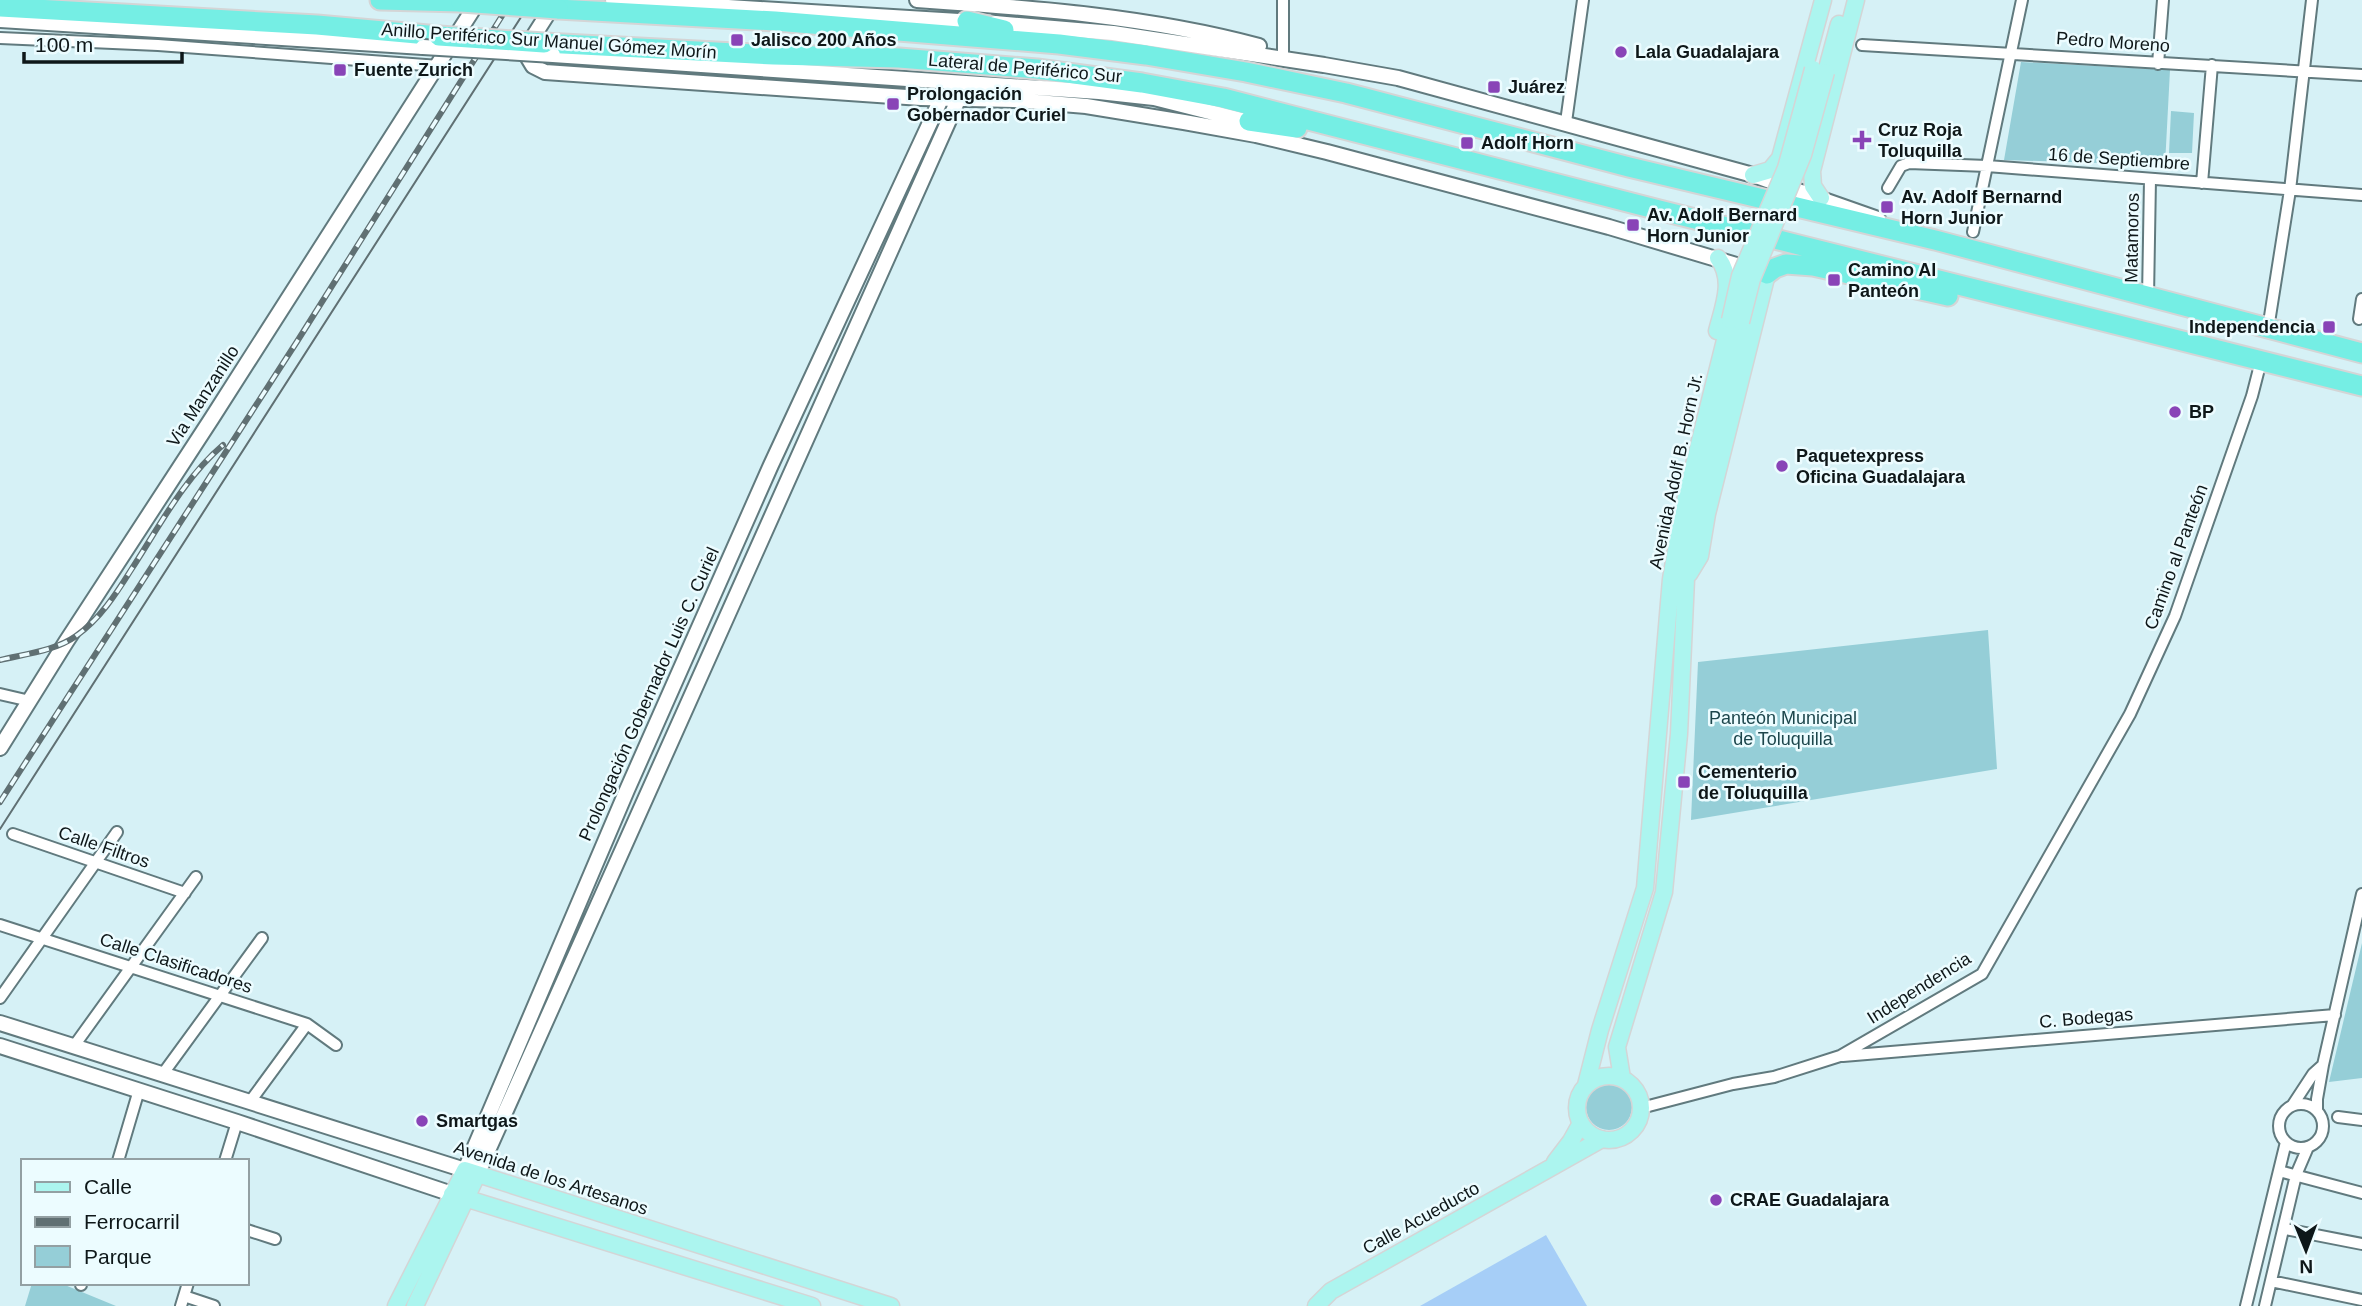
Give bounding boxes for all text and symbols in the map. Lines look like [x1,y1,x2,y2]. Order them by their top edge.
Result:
street label: Anillo Periférico Sur Manuel Gómez Morín [381,19,717,63]
scale bar [24,21,182,65]
street label: Pedro Moreno [2055,28,2171,56]
place label: Jalisco 200 Años [751,30,896,50]
marker: Jalisco 200 Años [729,32,745,48]
text: 100 m [35,33,93,56]
place label: Lala Guadalajara [1635,42,1780,62]
marker: Lala Guadalajara [1613,44,1629,60]
street label: Lateral de Periférico Sur [927,50,1123,86]
place label: Fuente Zurich [354,60,473,80]
marker: Fuente Zurich [332,62,348,78]
place label: Juárez [1508,77,1565,97]
marker: Juárez [1486,79,1502,95]
place label: Prolongación Gobernador Curiel [907,84,1066,125]
marker: Prolongación Gobernador Curiel [885,96,901,112]
place label: Cruz Roja Toluquilla [1878,120,1963,161]
marker: Cruz Roja Toluquilla [1852,130,1872,150]
place label: Adolf Horn [1481,133,1574,153]
marker: Adolf Horn [1459,135,1475,151]
street label: 16 de Septiembre [2047,144,2191,174]
place label: Av. Adolf Bernarnd Horn Junior [1901,187,2062,228]
street label: Matamoros [2121,193,2143,283]
marker: Av. Adolf Bernarnd Horn Junior [1879,199,1895,215]
place label: Av. Adolf Bernard Horn Junior [1647,205,1797,246]
marker: Av. Adolf Bernard Horn Junior [1625,217,1641,233]
place label: Camino Al Panteón [1848,260,1936,301]
marker: Camino Al Panteón [1826,272,1842,288]
place label: Independencia [2189,317,2316,337]
marker: Independencia [2321,319,2337,335]
street label: Via Manzanillo [163,342,243,450]
street label: Avenida Adolf B. Horn Jr. [1645,371,1707,571]
place label: BP [2189,402,2214,422]
marker: BP [2167,404,2183,420]
place label: Paquetexpress Oficina Guadalajara [1796,446,1966,487]
marker: Paquetexpress Oficina Guadalajara [1774,458,1790,474]
street label: Camino al Panteón [2140,482,2212,632]
street label: Prolongación Gobernador Luis C. Curiel [575,544,723,844]
park label: Panteón Municipal de Toluquilla [1709,708,1857,749]
place label: Cementerio de Toluquilla [1698,762,1809,803]
marker: Cementerio de Toluquilla [1676,774,1692,790]
street label: Calle Filtros [56,822,152,872]
street label: Calle Clasificadores [97,929,255,997]
street label: Independencia [1864,948,1975,1028]
street label: C. Bodegas [2038,1004,2134,1032]
place label: Smartgas [436,1111,518,1131]
marker: Smartgas [414,1113,430,1129]
street label: Avenida de los Artesanos [451,1137,651,1219]
legend [21,1159,248,1285]
text: Calle [84,1175,132,1198]
street label: Calle Acueducto [1359,1178,1483,1258]
place label: CRAE Guadalajara [1730,1190,1890,1210]
marker: CRAE Guadalajara [1708,1192,1724,1208]
text: Ferrocarril [84,1210,180,1233]
north arrow [2271,1215,2341,1285]
text: Parque [84,1245,152,1268]
text: N [2299,1256,2313,1277]

